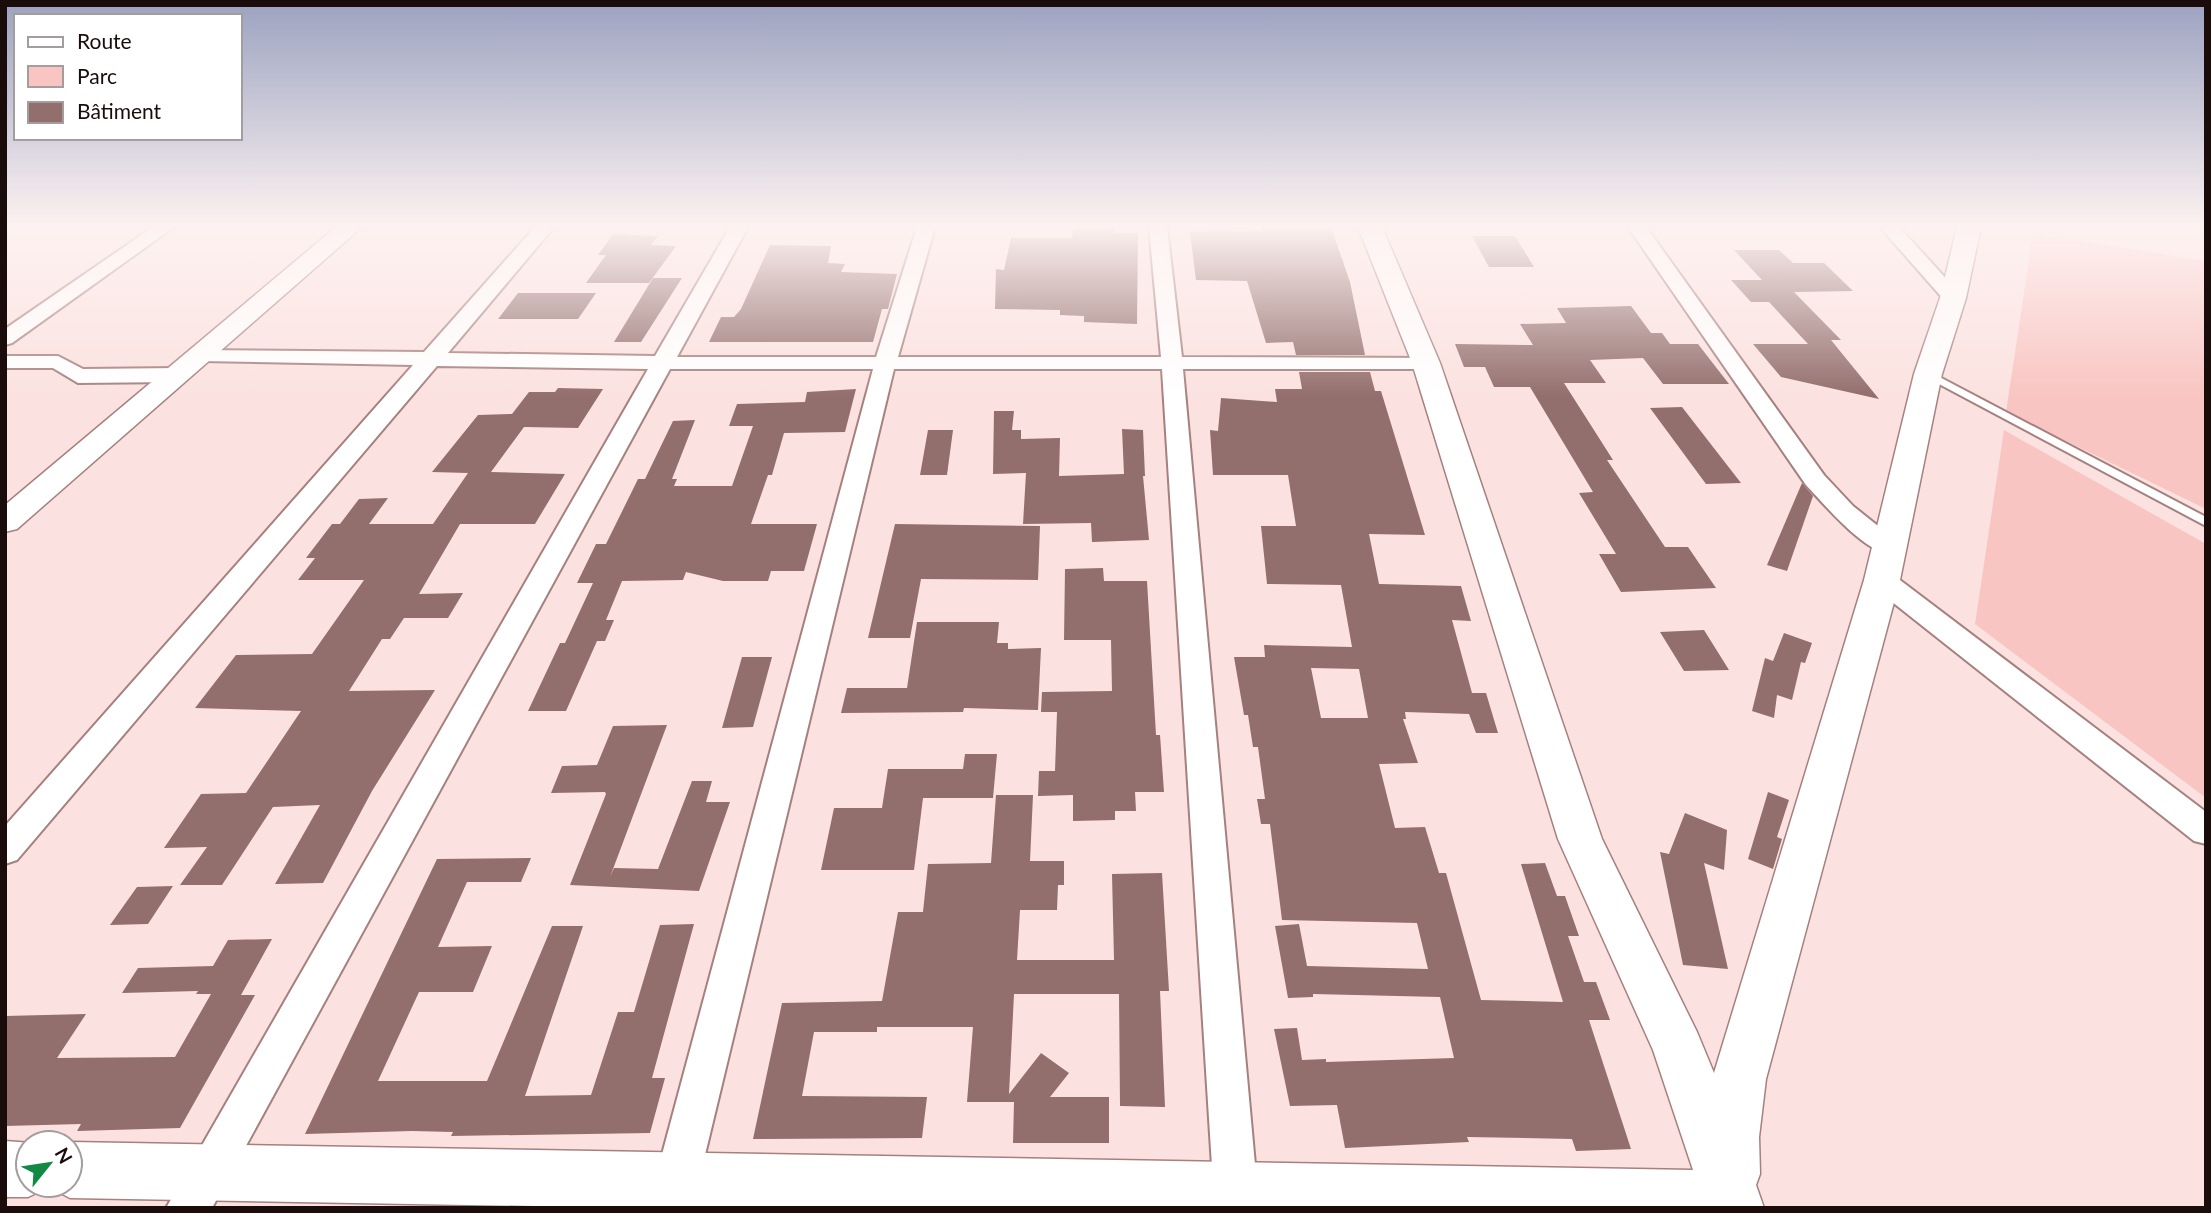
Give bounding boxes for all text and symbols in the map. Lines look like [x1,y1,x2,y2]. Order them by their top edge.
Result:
legend [14,14,242,140]
text: Route [77,28,132,53]
text: Parc [77,63,117,88]
text: Bâtiment [77,98,162,123]
north arrow [14,1129,84,1199]
text: N [51,1143,78,1167]

